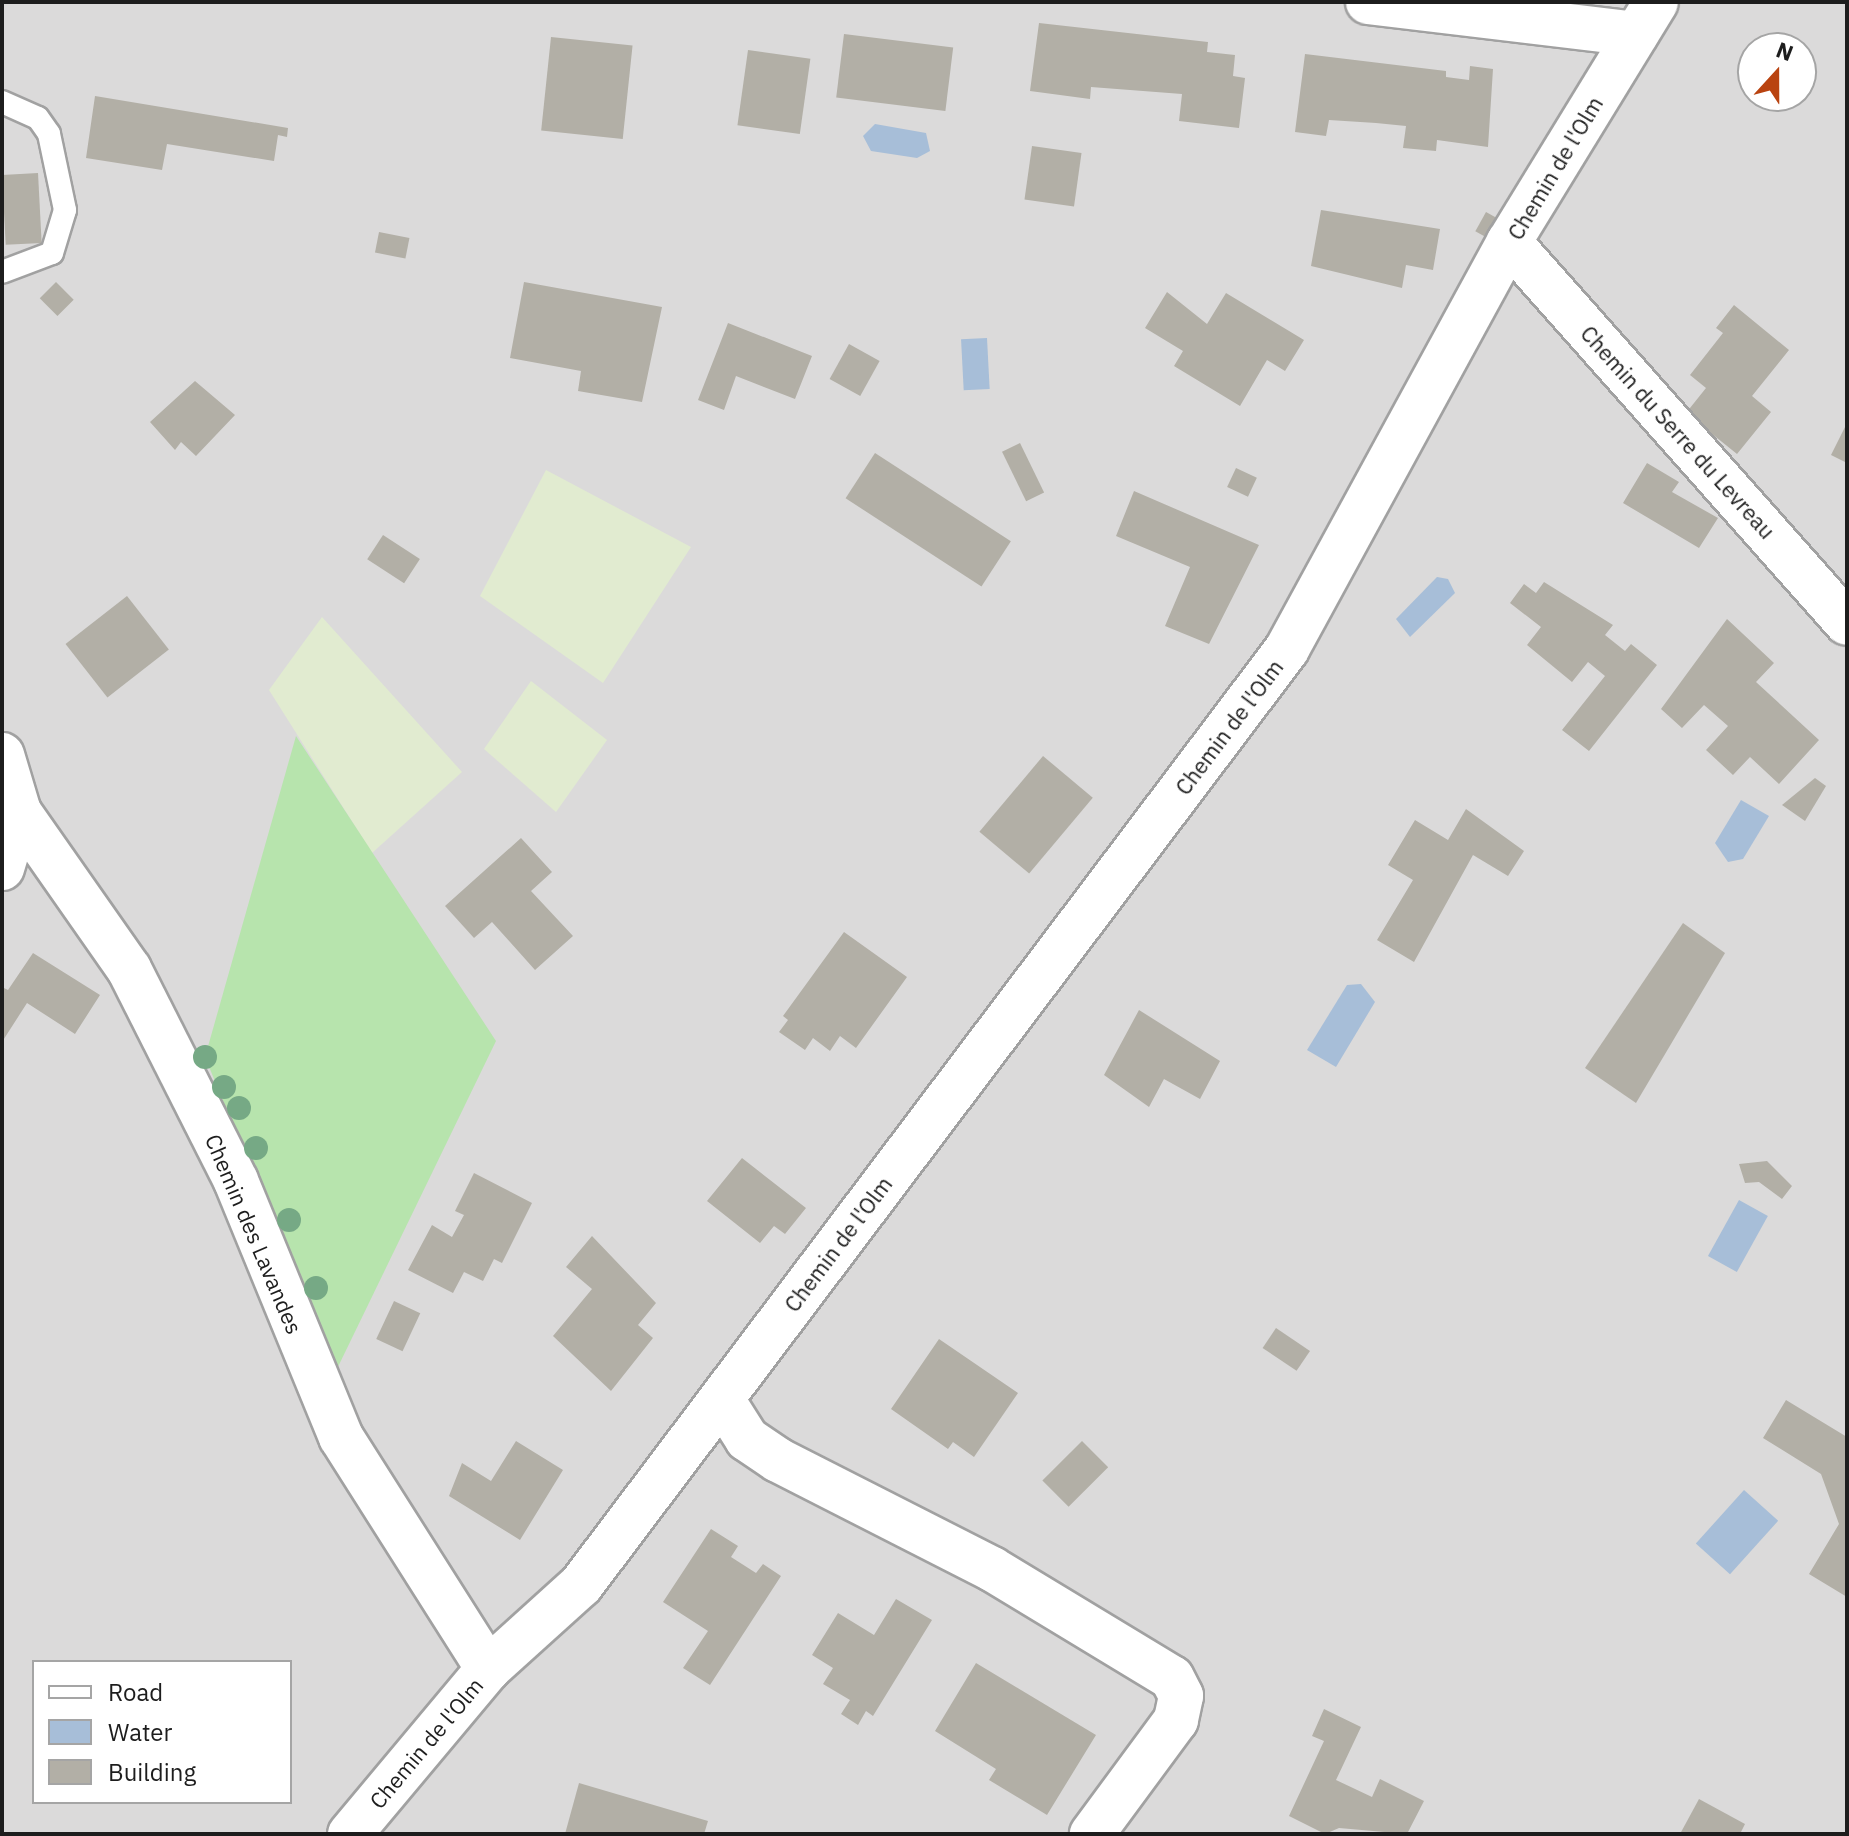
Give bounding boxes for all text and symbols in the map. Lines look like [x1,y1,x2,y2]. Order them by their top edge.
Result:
north arrow [1737,32,1817,112]
text: N [1772,35,1798,67]
street label: Chemin de l'Olm [1502,92,1608,244]
street label: Chemin du Serre du Levreau [1575,320,1781,544]
street label: Chemin de l'Olm [1170,654,1288,800]
street label: Chemin des Lavandes [200,1130,308,1338]
street label: Chemin de l'Olm [779,1171,897,1317]
legend [32,1660,292,1804]
street label: Chemin de l'Olm [364,1672,488,1814]
text: Road [108,1676,163,1708]
text: Water [108,1716,172,1748]
text: Building [108,1756,196,1788]

